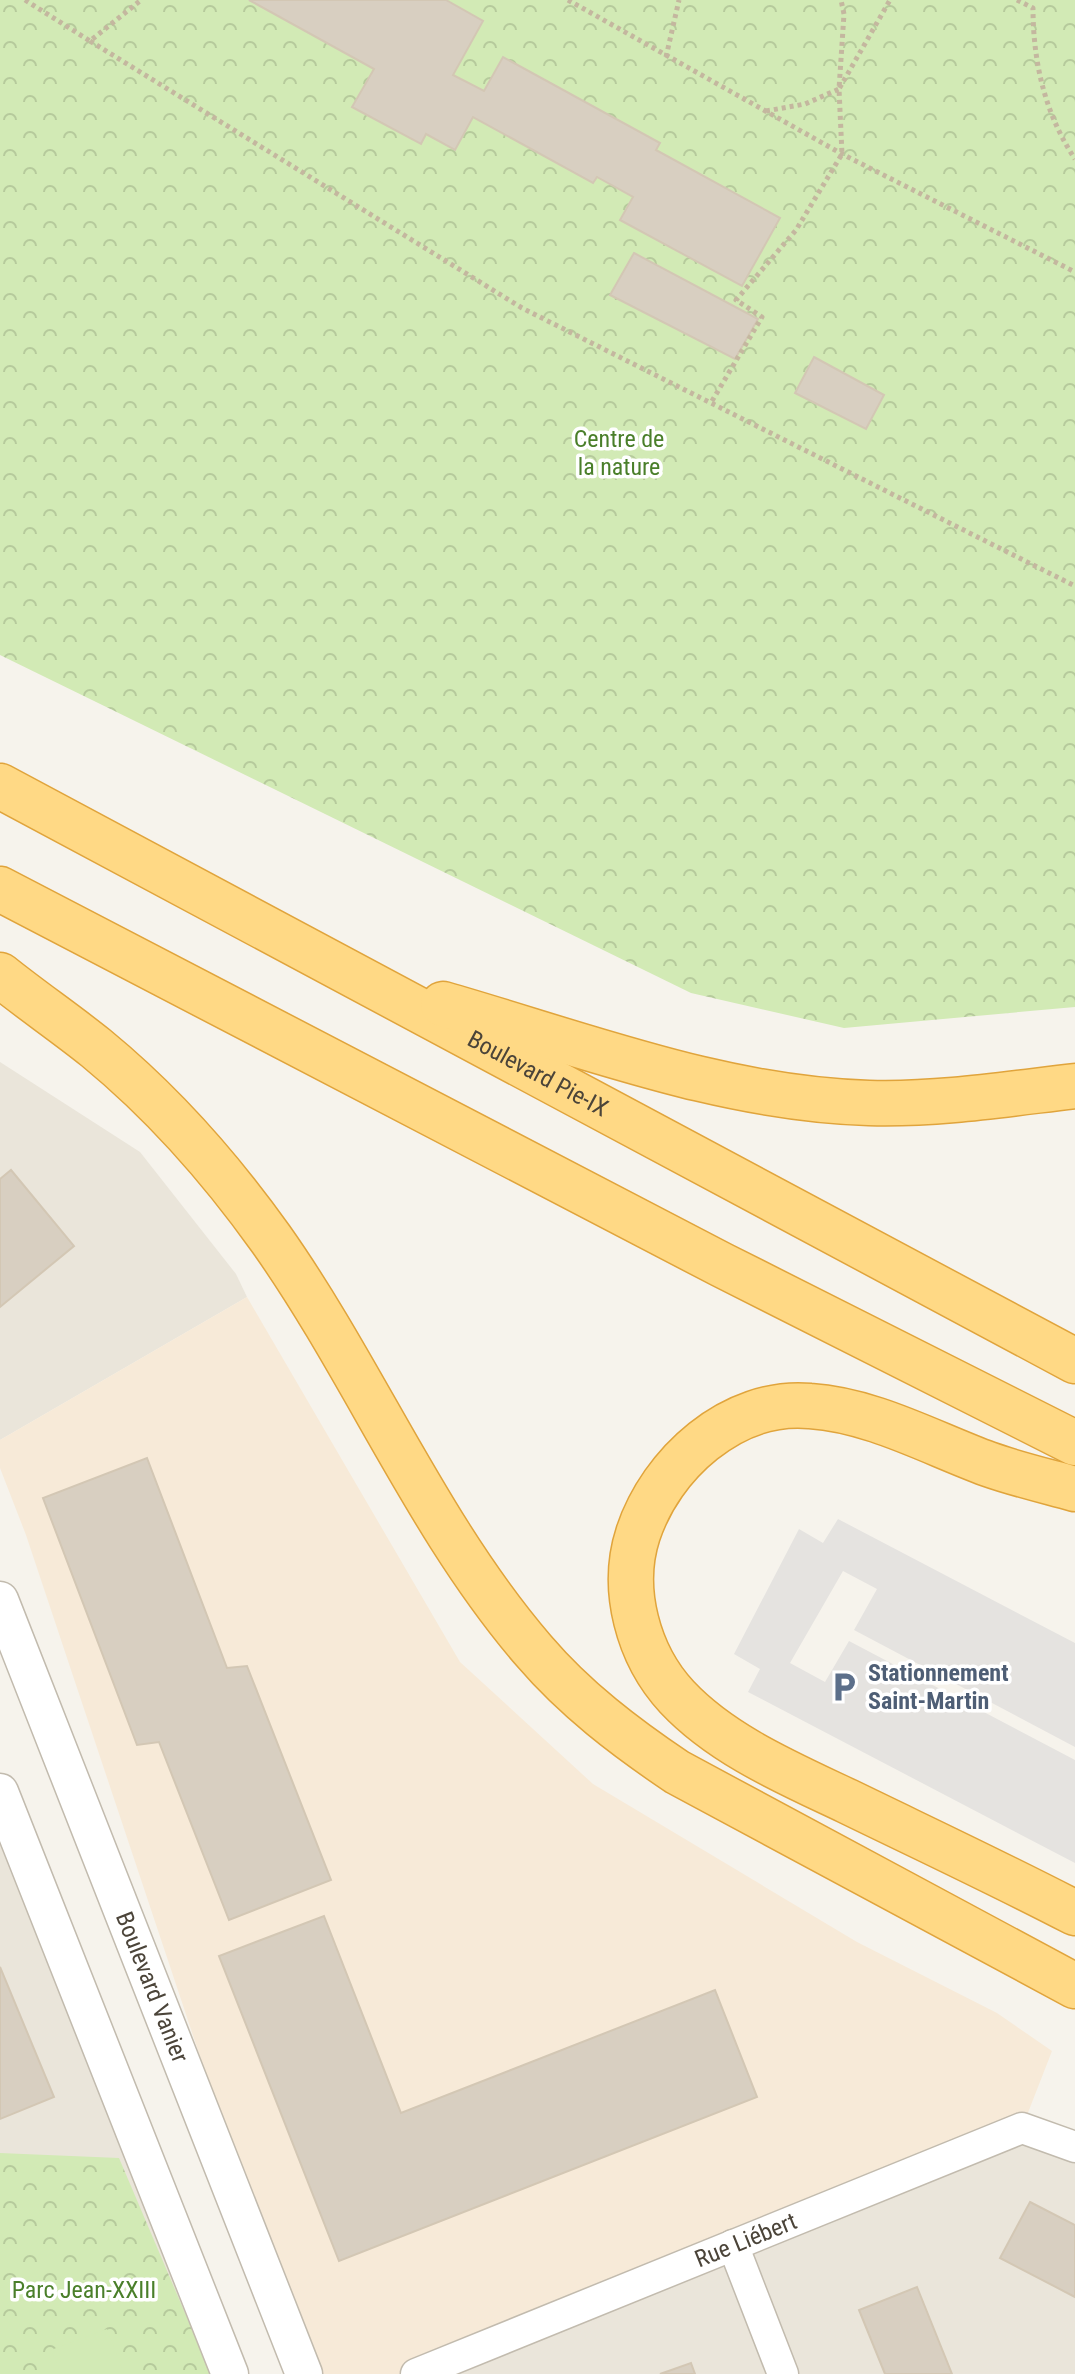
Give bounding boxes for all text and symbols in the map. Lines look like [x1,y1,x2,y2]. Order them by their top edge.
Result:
park label: Centre de la nature [574,425,664,481]
street label: Boulevard Pie-IX [463,1025,613,1123]
place label: Stationnement Saint-Martin [868,1659,1009,1715]
parking icon: Stationnement Saint-Martin [827,1670,861,1704]
street label: Boulevard Vanier [110,1908,194,2067]
street label: Rue Liébert [691,2207,801,2273]
park label: Parc Jean-XXIII [12,2276,156,2304]

